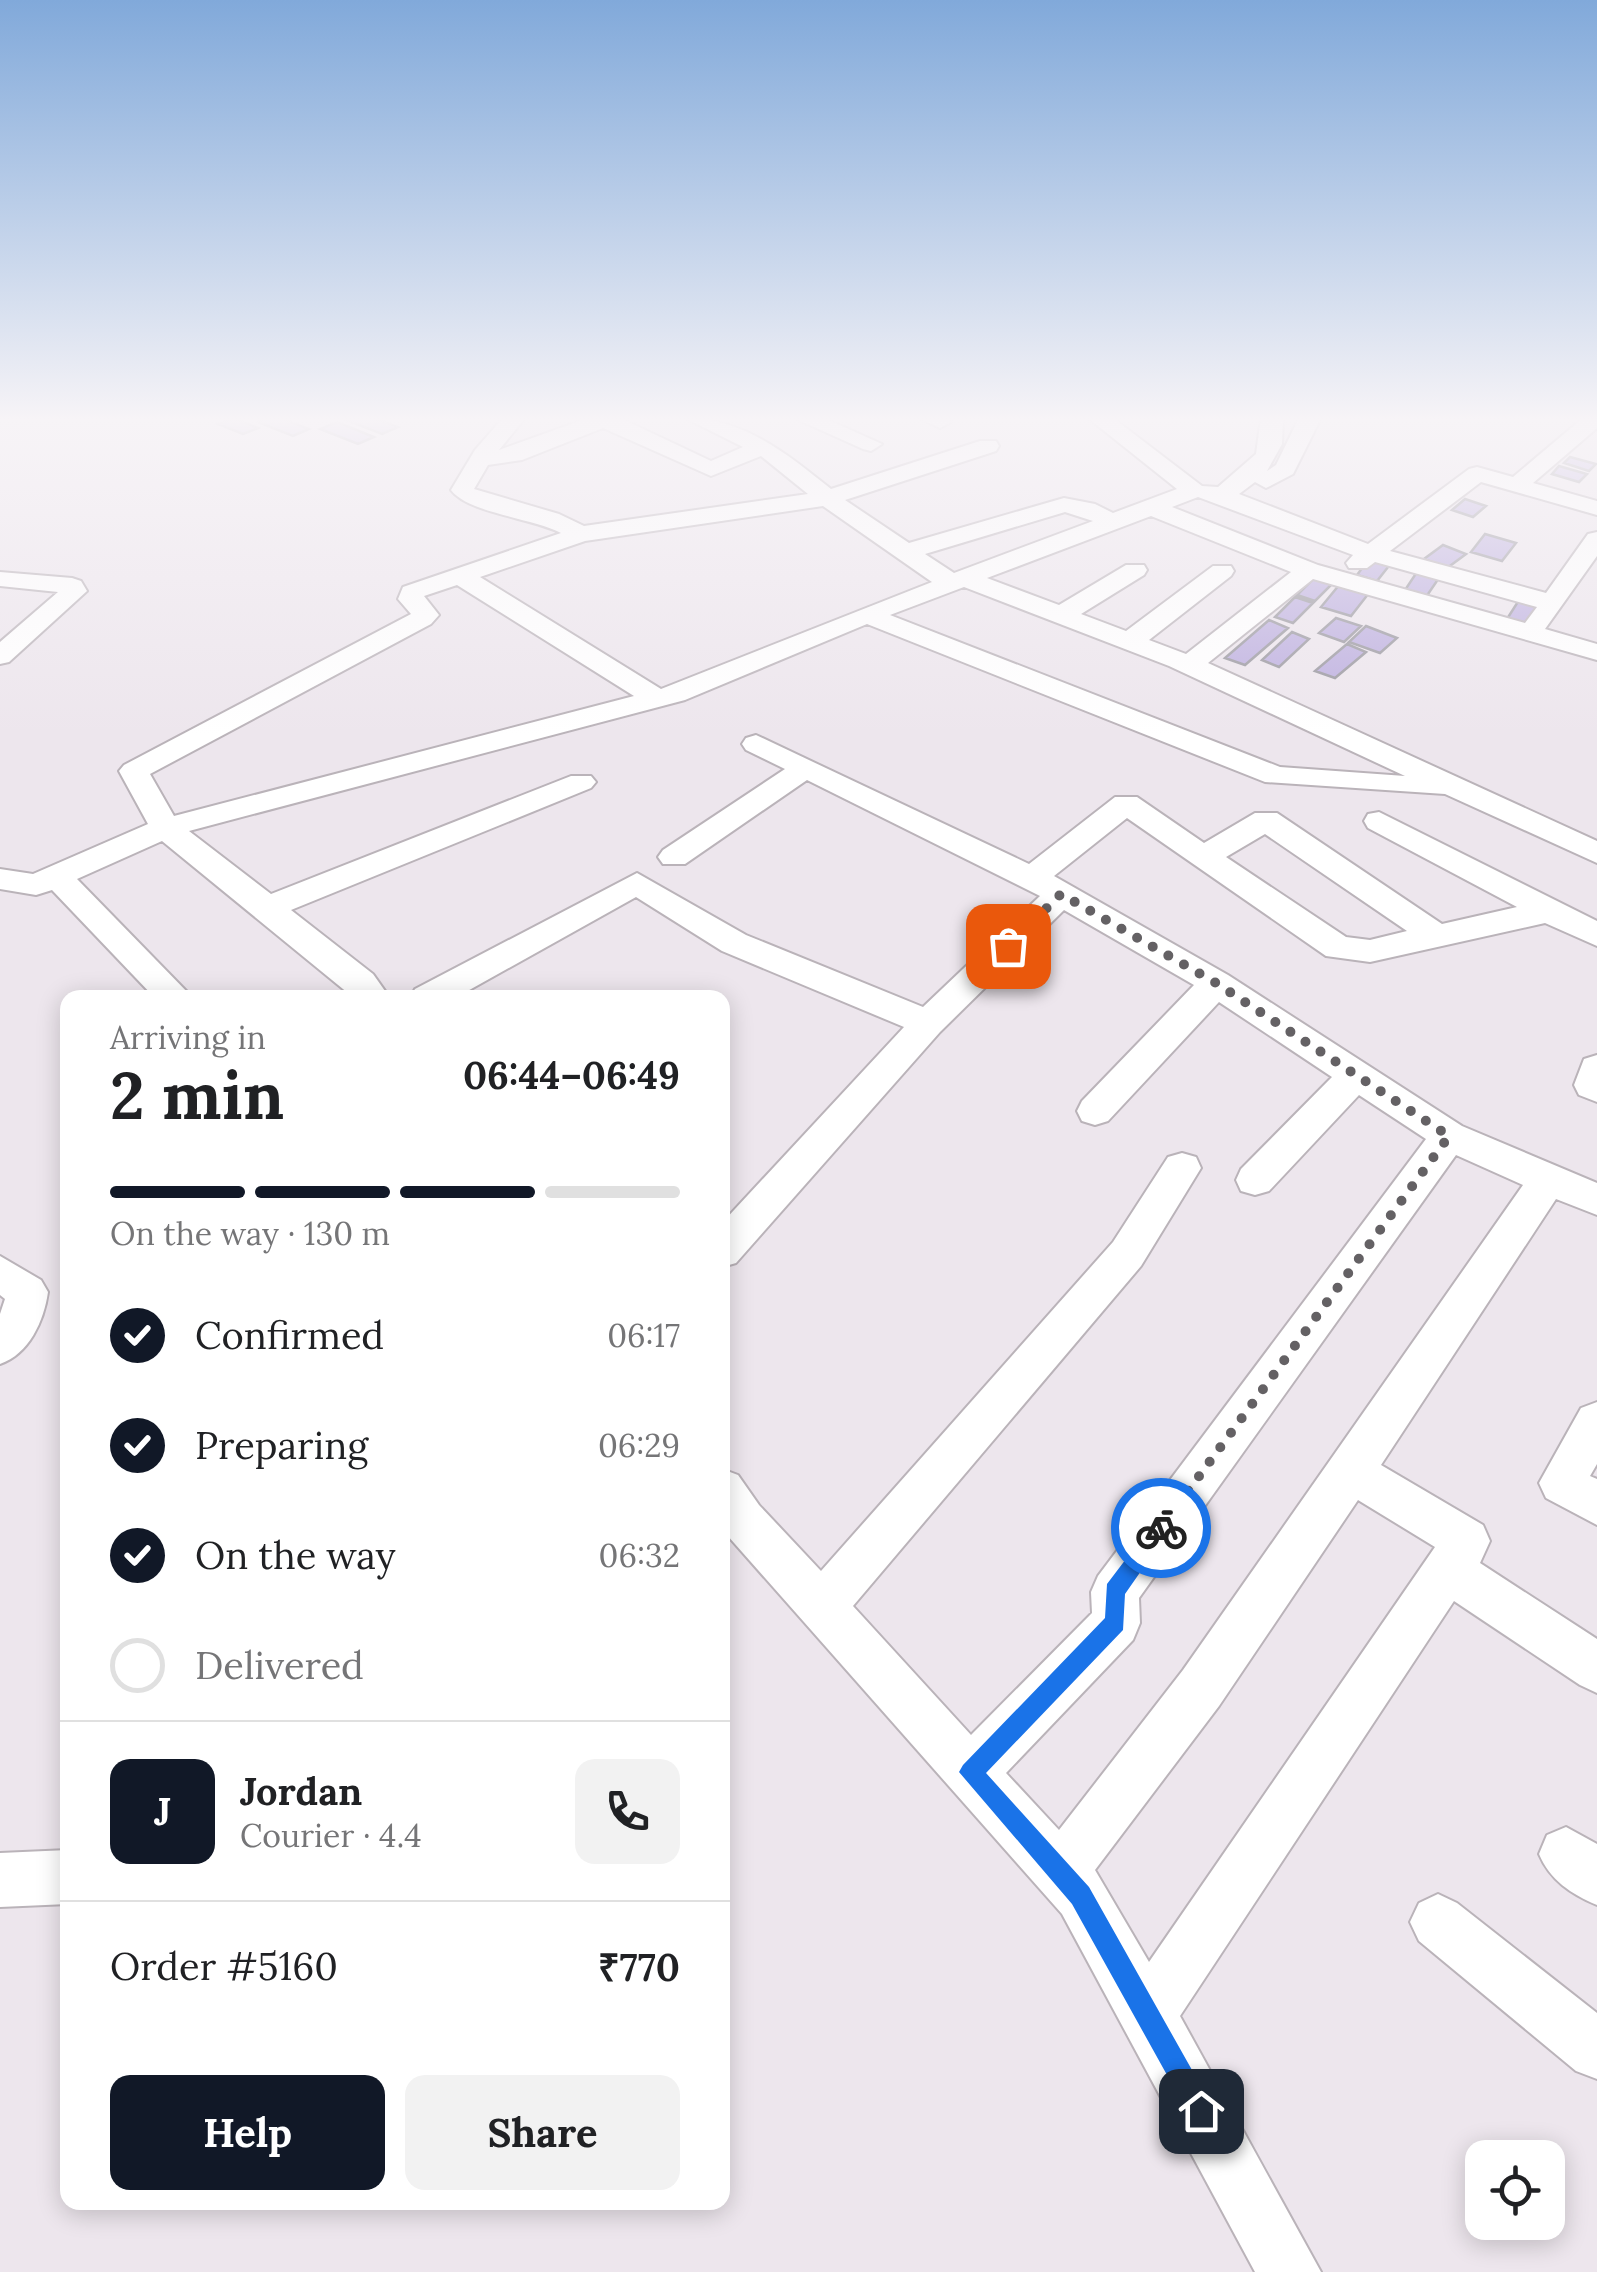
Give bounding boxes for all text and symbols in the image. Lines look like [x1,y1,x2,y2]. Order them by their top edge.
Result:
pin [966,904,1051,989]
icon: bag [981,919,1036,974]
text: Arriving in [110,1017,266,1058]
text: 06:44–06:49 [463,1051,680,1099]
text: 2 min [110,1054,284,1137]
text: On the way · 130 m [110,1213,390,1254]
icon: check [110,1308,165,1363]
text: Confirmed [195,1311,384,1359]
text: 06:17 [607,1315,680,1356]
icon: check [110,1418,165,1473]
text: Preparing [195,1421,368,1469]
text: 06:29 [598,1425,680,1466]
courier [1111,1478,1211,1578]
icon: bike [1134,1501,1189,1556]
icon: check [110,1528,165,1583]
text: On the way [195,1531,396,1579]
text: 06:32 [599,1535,680,1576]
text: Delivered [195,1641,364,1689]
button: phone [575,1759,680,1864]
text: Jordan [240,1767,362,1815]
text: J [154,1787,171,1835]
text: Courier · 4.4 [240,1815,422,1856]
text: Order #5160 [110,1942,338,1990]
text: ₹770 [598,1943,680,1991]
pin [1159,2069,1244,2154]
button: Help [110,2075,385,2190]
button: Share [405,2075,680,2190]
icon: home [1174,2084,1229,2139]
map controls [1465,2140,1565,2240]
button: locate [1465,2140,1565,2240]

